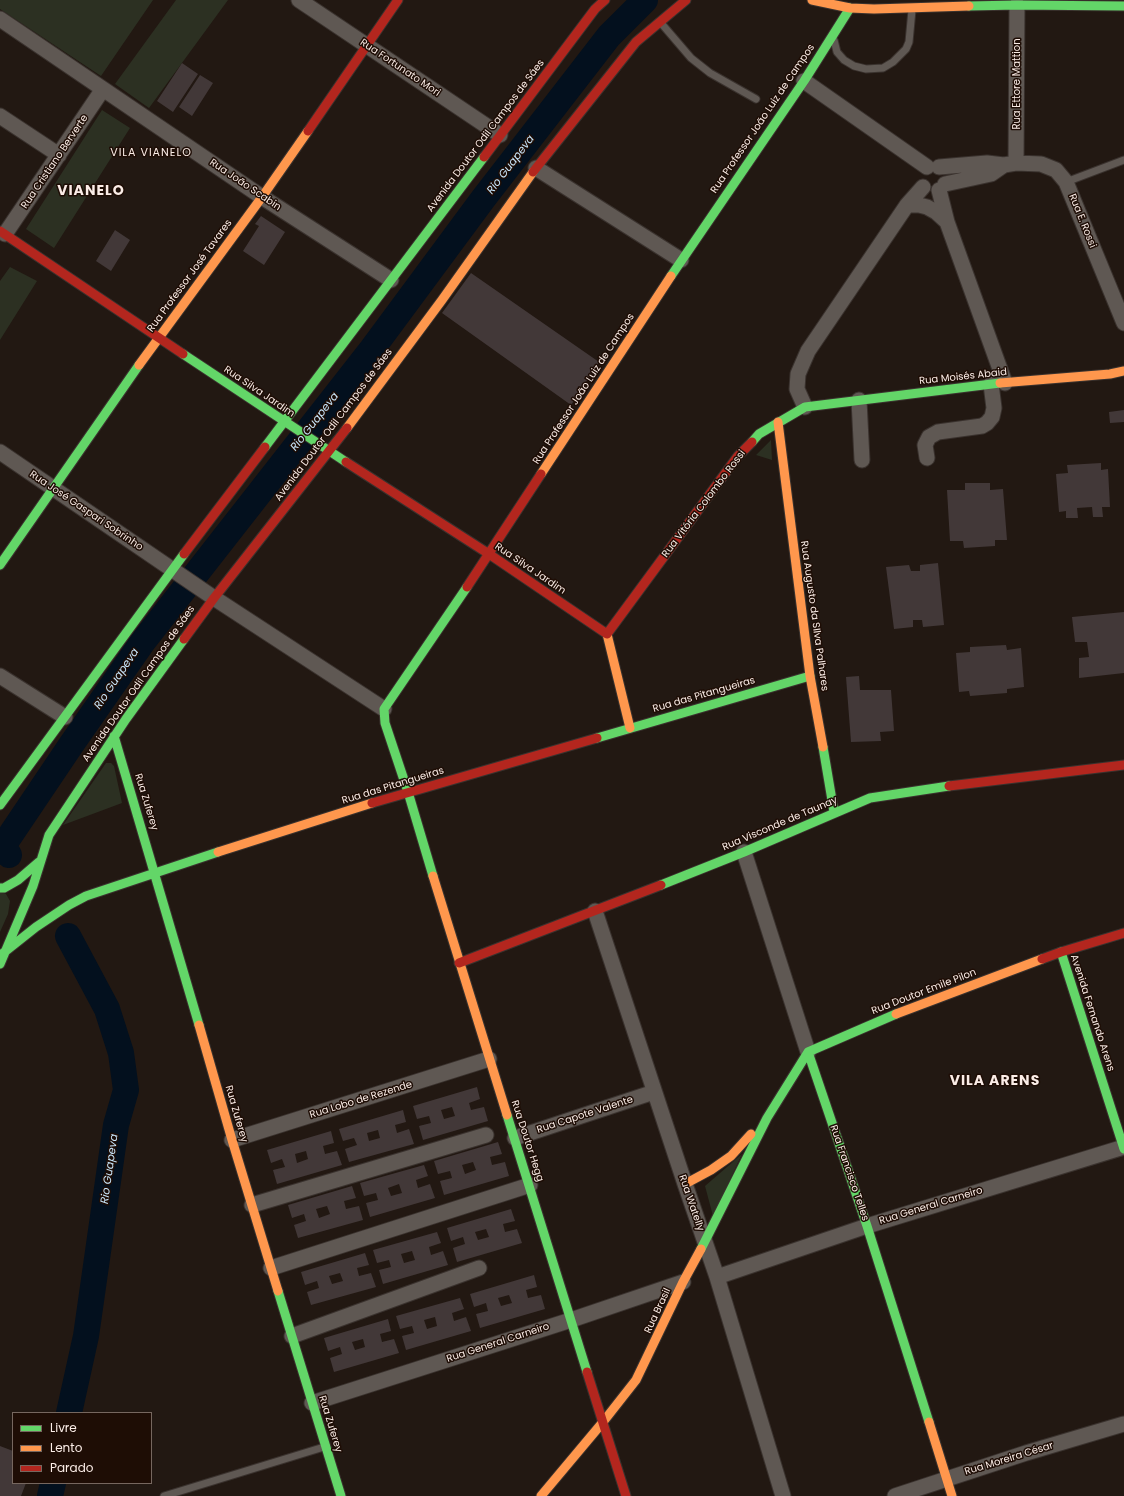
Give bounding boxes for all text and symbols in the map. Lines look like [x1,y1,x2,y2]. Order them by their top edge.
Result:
street label: Rua Fortunato Mori [358,37,442,99]
street label: Rua Ettore Mattion [1011,38,1023,130]
street label: Rua Professor João Luiz de Campos [708,42,818,196]
street label: Avenida Doutor Odil Campos de Sáes [425,57,547,215]
street label: Rua Cristiano Berverte [19,113,91,211]
water label: Rio Guapeva [484,133,538,197]
district label: VILA VIANELO [110,146,192,160]
street label: Rua João Scabin [207,157,283,213]
district label: VIANELO [57,183,125,199]
street label: Rua E. Rossi [1066,192,1098,250]
street label: Rua Professor José Tavares [145,217,235,335]
street label: Rua Professor João Luiz de Campos [531,311,637,467]
street label: Avenida Doutor Odil Campos de Sáes [273,346,395,504]
street label: Rua Silva Jardim [221,364,297,420]
street label: Rua Moisés Abaid [919,366,1007,388]
water label: Rio Guapeva [288,390,342,454]
street label: Rua Vitória Colombo Rossi [660,448,748,560]
street label: Rua José Gaspari Sobrinho [27,468,145,554]
street label: Rua Augusto da SIlva Palhares [798,540,830,692]
street label: Rua Silva Jardim [492,541,568,597]
street label: Avenida Doutor Odil Campos de Sáes [80,604,198,764]
water label: Rio Guapeva [92,646,142,712]
street label: Rua das Pitangueiras [651,675,757,715]
street label: Rua das Pitangueiras [341,765,445,807]
street label: Rua Zuferey [132,772,160,832]
street label: Rua Visconde de Taunay [721,794,839,854]
street label: Avenida Fernando Arens [1067,953,1117,1073]
street label: Rua Doutor Emile Pilon [870,967,978,1017]
district label: VILA ARENS [950,1073,1040,1089]
street label: Rua Lobo de Rezende [308,1079,414,1121]
street label: Rua Zuferey [222,1084,250,1144]
street label: Rua Capote Valente [535,1094,635,1136]
street label: Rua Doutor Hegg [508,1099,546,1183]
street label: Rua Francisco Telles [827,1123,871,1223]
water label: Rio Guapeva [99,1133,121,1205]
street label: Rua Watelly [676,1173,706,1233]
street label: Rua General Carneiro [878,1185,984,1227]
street label: Rua Brasil [642,1286,674,1336]
street label: Rua General Carneiro [445,1321,551,1365]
street label: Rua Zuferey [316,1394,344,1454]
legend [12,1412,152,1484]
text: Livre [50,1419,77,1436]
text: Lento [50,1439,82,1456]
street label: Rua Moreira César [963,1440,1055,1478]
text: Parado [50,1459,93,1476]

